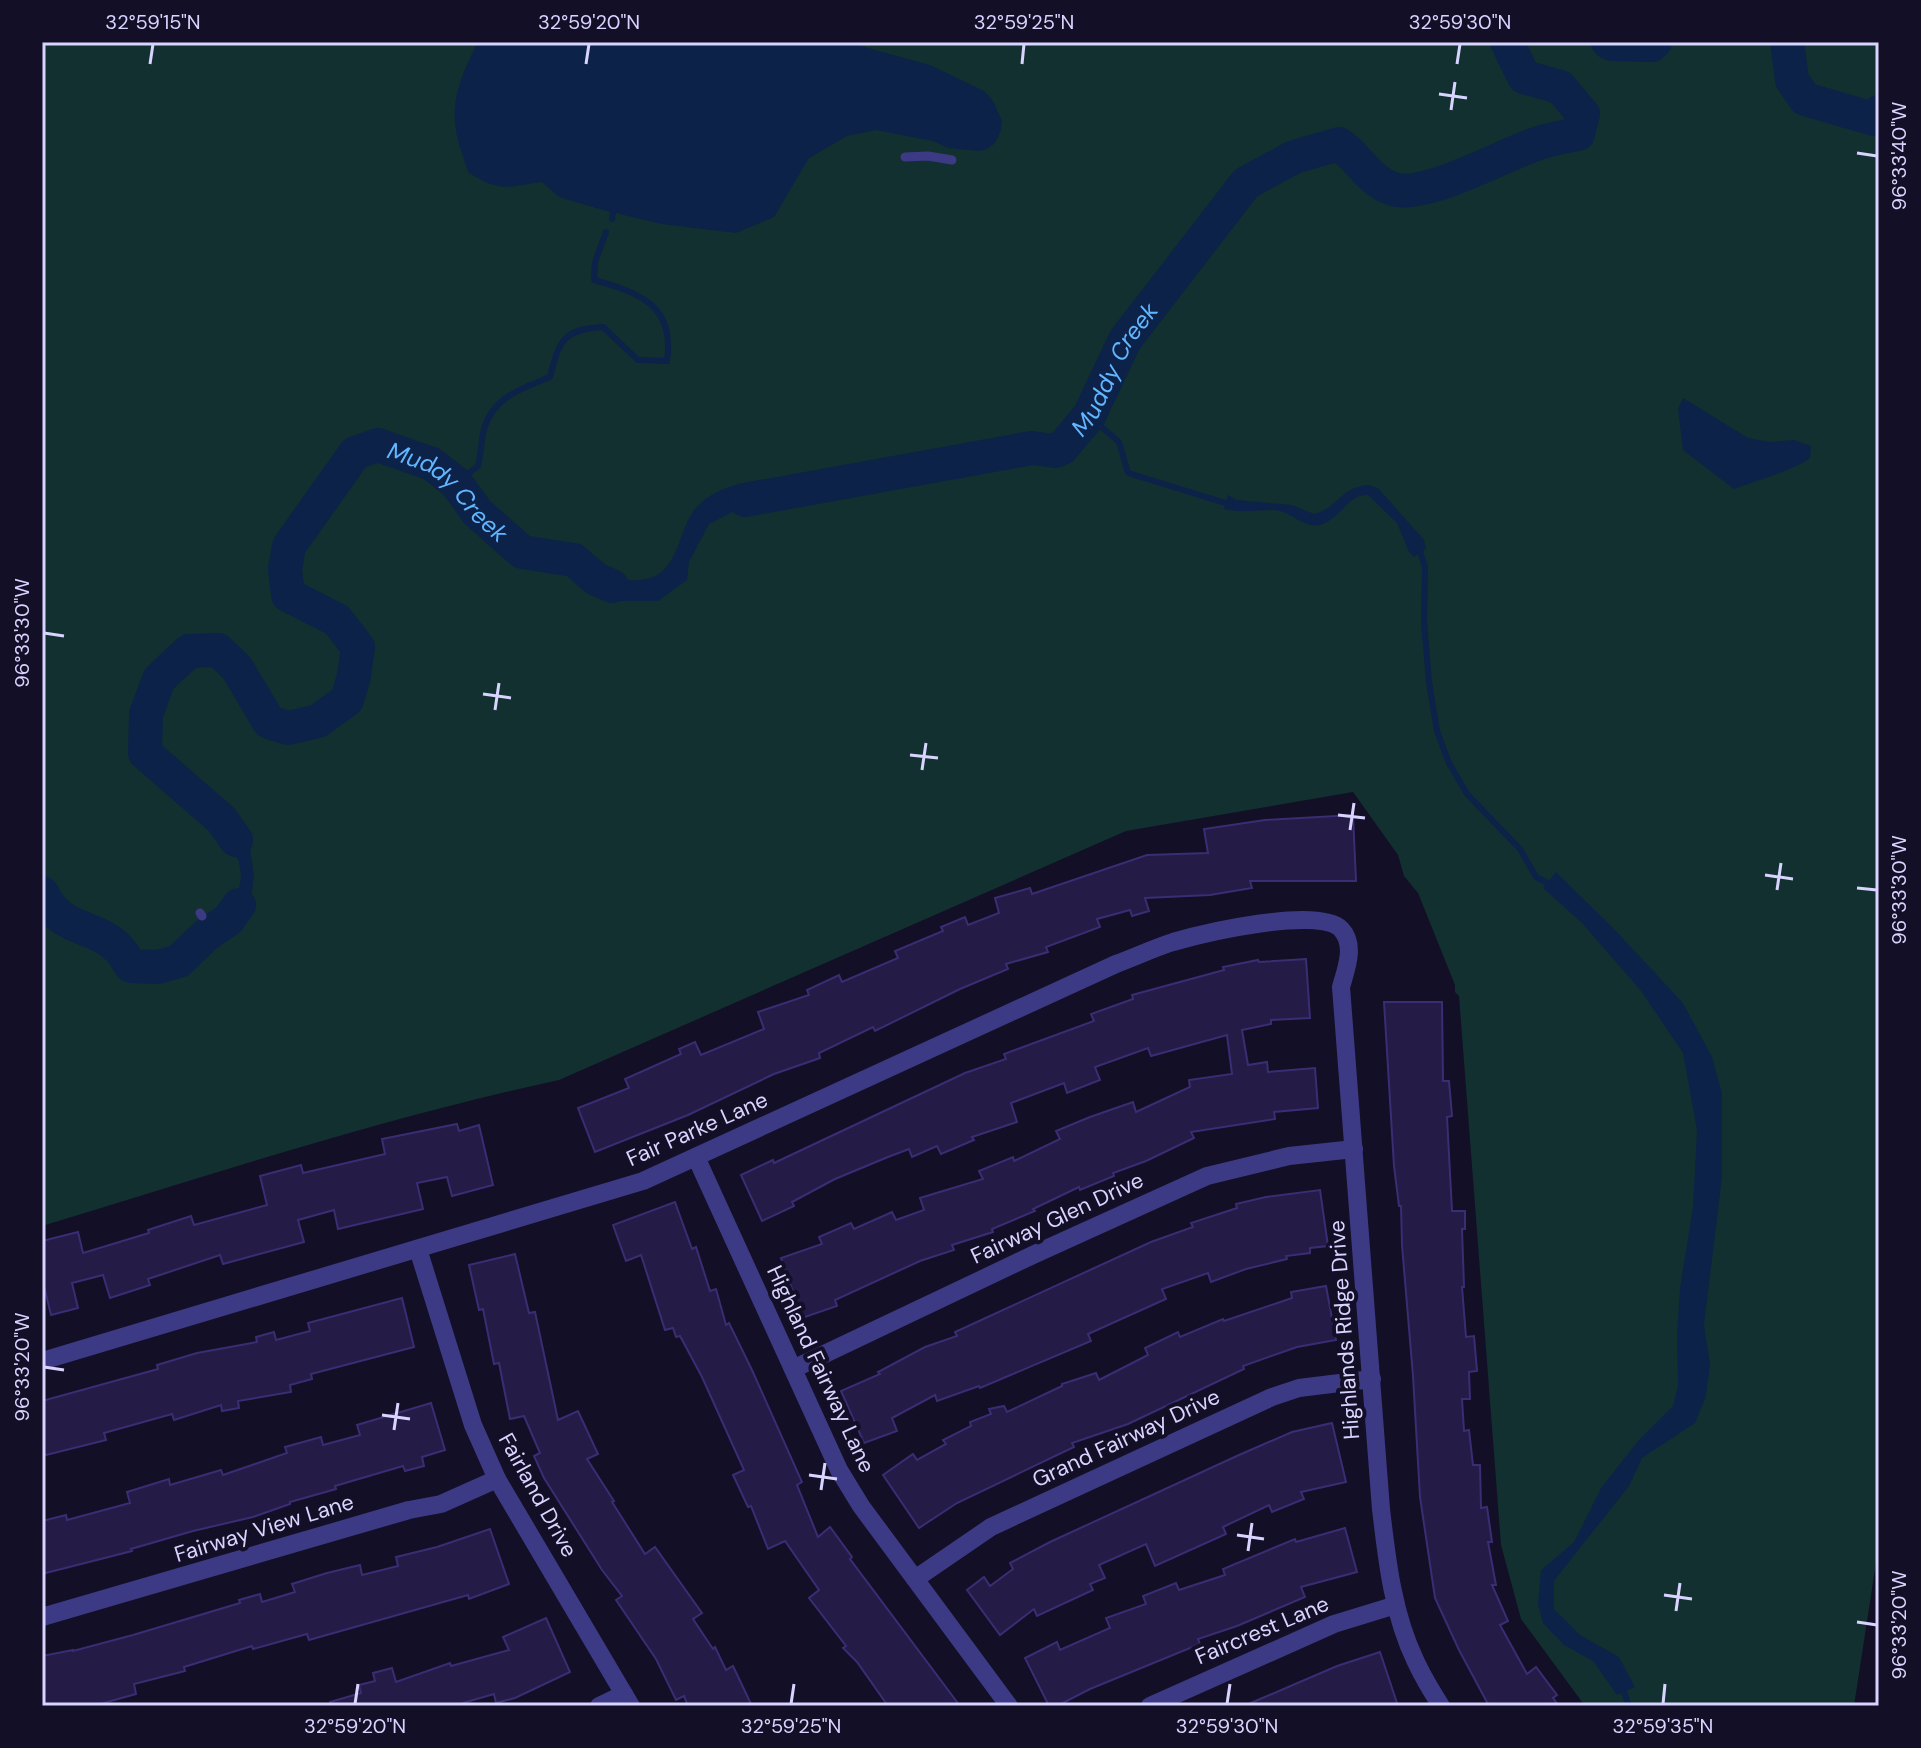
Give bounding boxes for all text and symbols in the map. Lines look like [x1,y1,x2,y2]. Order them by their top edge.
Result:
text: 32°59'15"N [105,9,201,35]
text: 32°59'20"N [538,9,640,35]
text: 32°59'25"N [974,9,1074,35]
text: 32°59'30"N [1409,9,1511,35]
text: 96°33'40"W [1886,102,1912,210]
water label: Muddy Creek [1064,295,1165,442]
water label: Muddy Creek [384,434,516,549]
text: 96°33'30"W [9,578,35,688]
text: 96°33'30"W [1886,835,1912,945]
street label: Fair Parke Lane [622,1085,772,1173]
street label: Fairway Glen Drive [966,1165,1148,1271]
street label: Highlands Ridge Drive [1322,1219,1366,1441]
street label: Highland Fairway Lane [760,1261,882,1477]
text: 96°33'20"W [9,1313,35,1421]
street label: Grand Fairway Drive [1028,1382,1224,1494]
street label: Fairland Drive [492,1428,584,1562]
street label: Fairway View Lane [171,1487,357,1569]
text: 96°33'20"W [1886,1571,1912,1679]
street label: Faircrest Lane [1191,1589,1333,1671]
text: 32°59'20"N [304,1713,406,1739]
text: 32°59'25"N [741,1713,841,1739]
text: 32°59'30"N [1176,1713,1278,1739]
text: 32°59'35"N [1613,1713,1713,1739]

